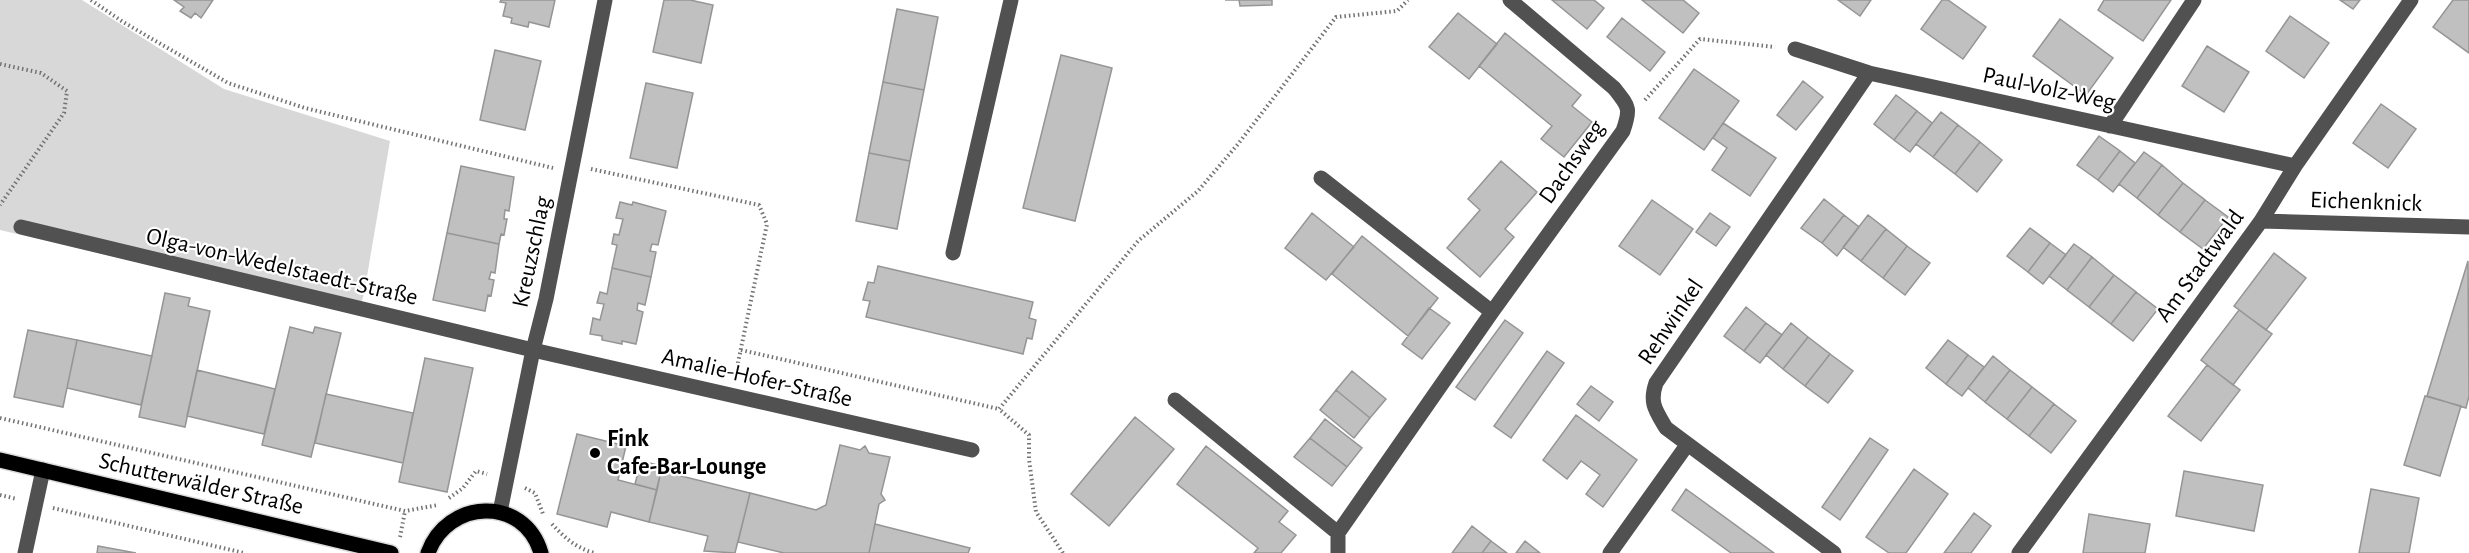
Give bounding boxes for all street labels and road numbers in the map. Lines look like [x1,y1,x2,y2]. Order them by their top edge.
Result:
street label: Paul-Volz-Weg [1981,63,2118,115]
street label: Dachsweg [1535,116,1609,208]
street label: Eichenknick [2310,188,2422,216]
street label: Kreuzschlag [509,194,556,310]
street label: Am Stadtwald [2151,205,2249,327]
street label: Olga-von-Wedelstaedt-Straße [144,224,420,310]
street label: Rehwinkel [1634,275,1708,369]
street label: Amalie-Hofer-Straße [659,344,855,412]
street label: Schutterwälder Straße [97,449,305,519]

